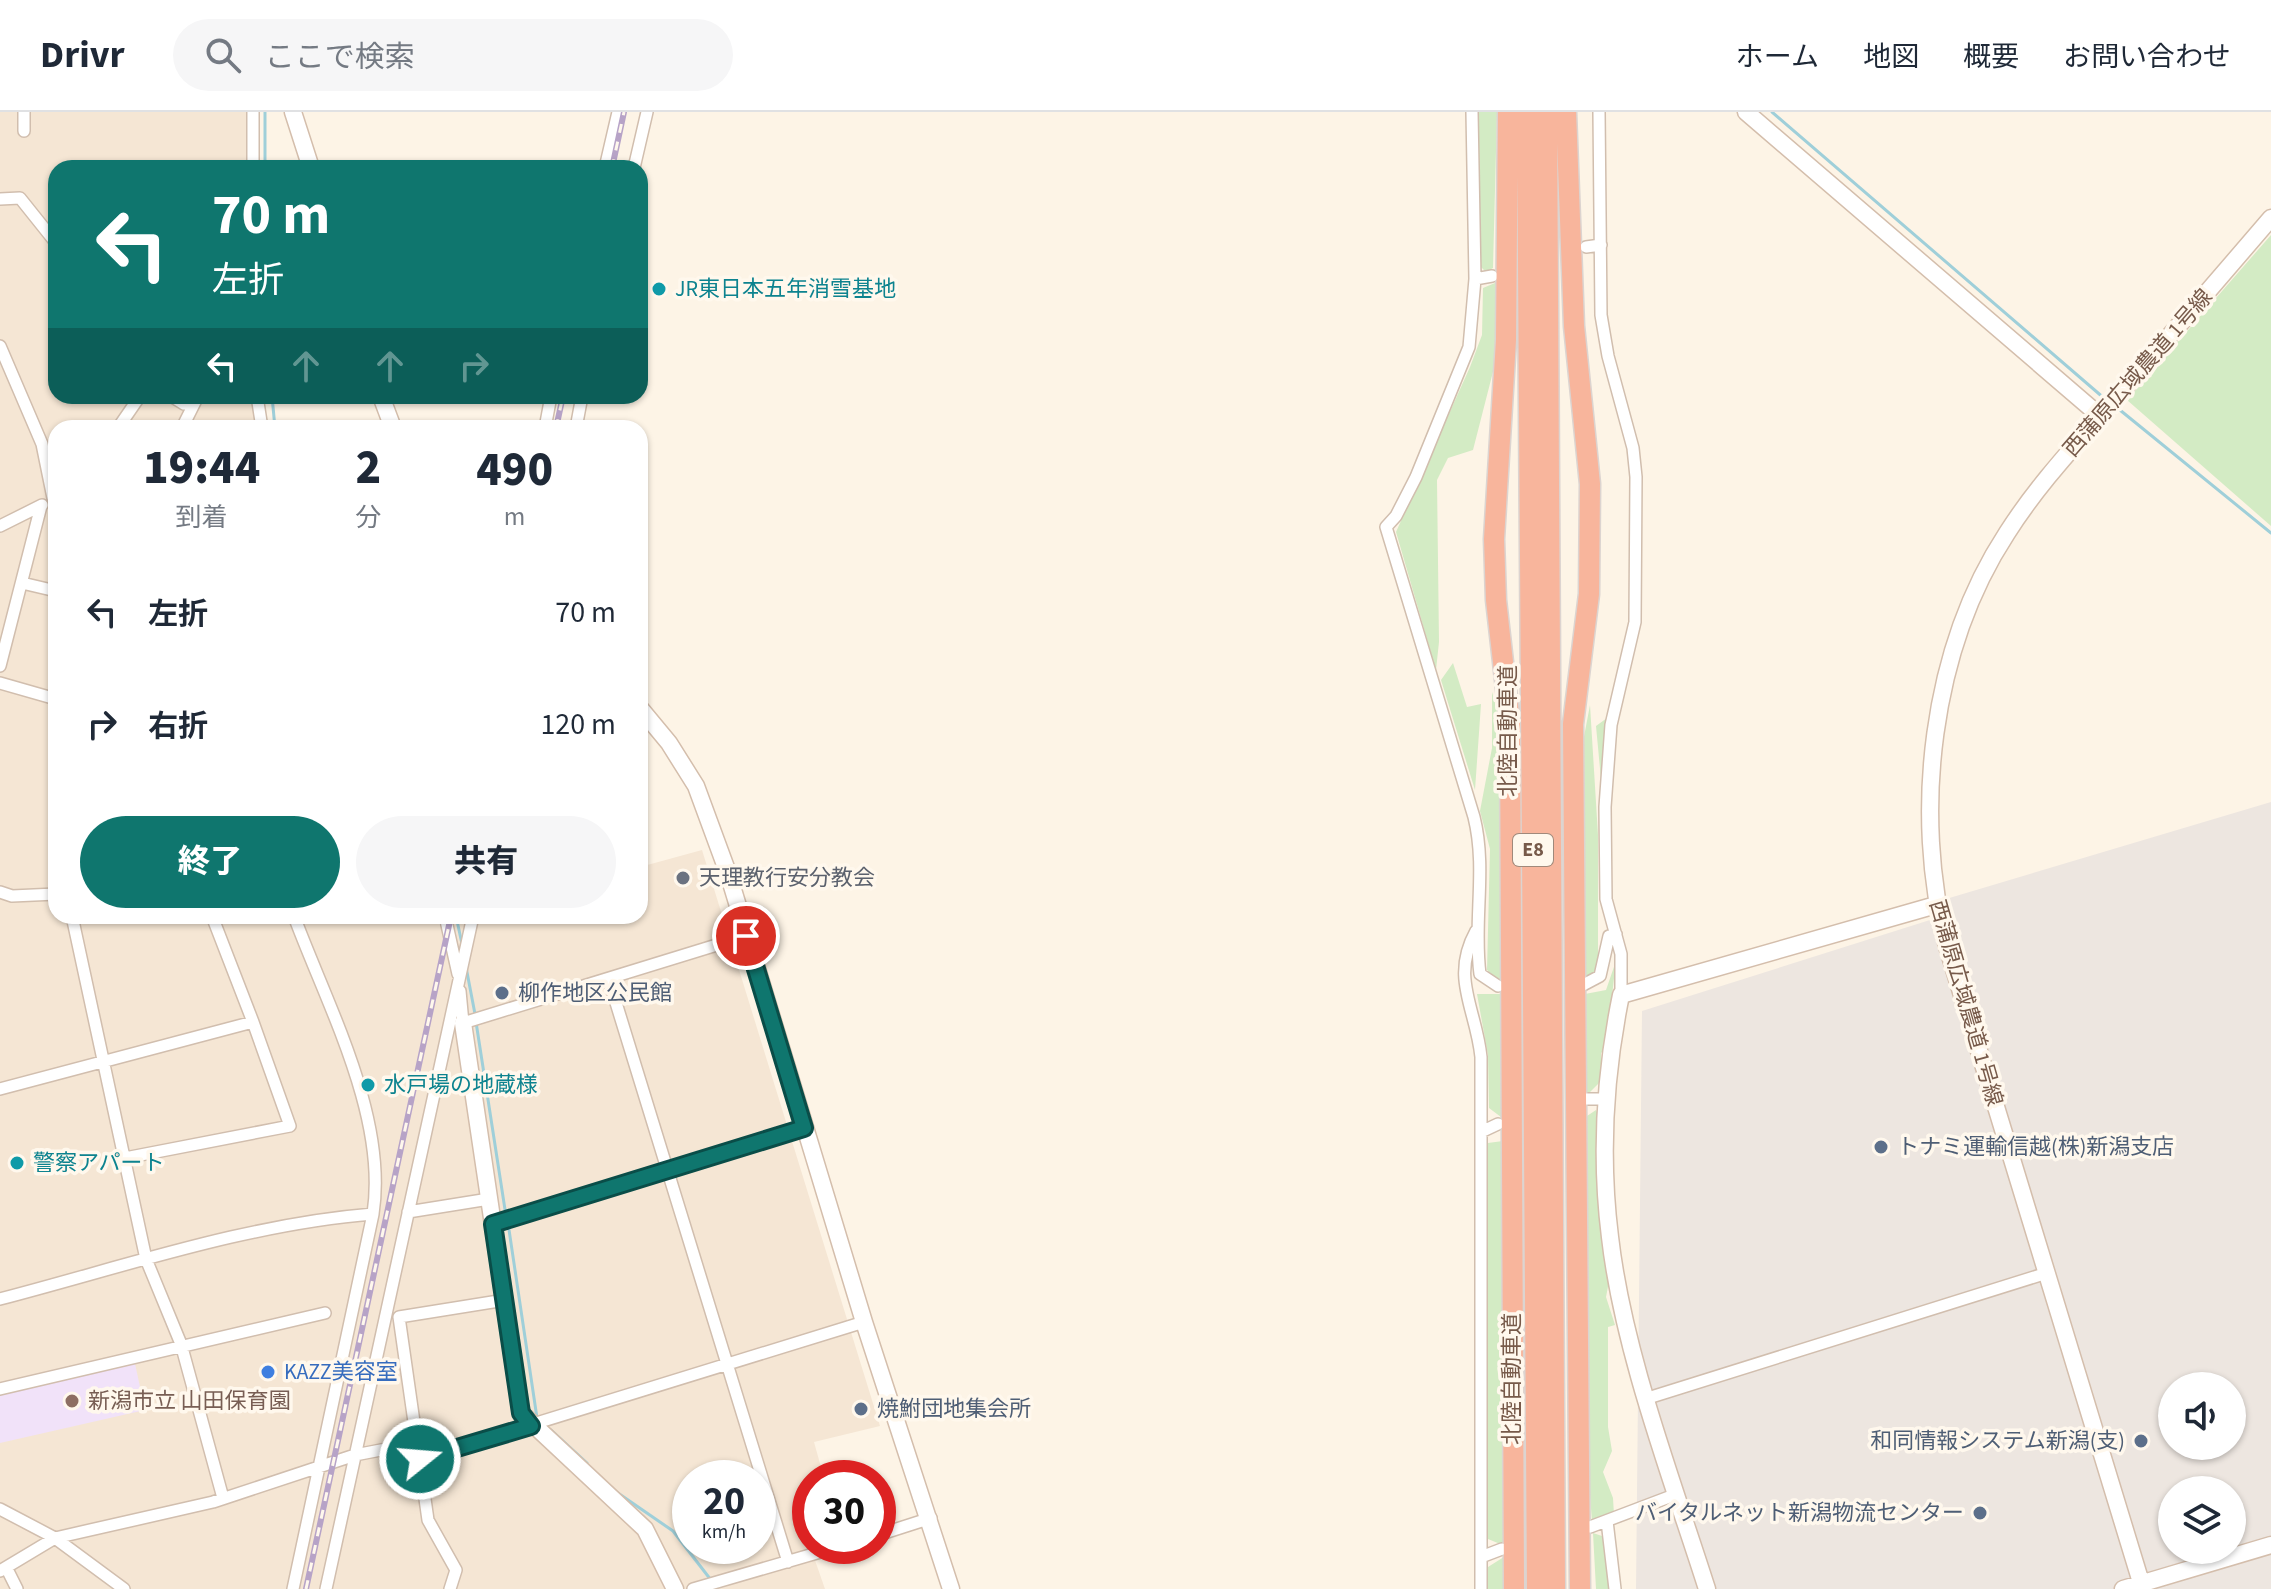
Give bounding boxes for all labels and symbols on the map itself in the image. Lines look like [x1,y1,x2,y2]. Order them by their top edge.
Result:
place label: JR東日本五年消雪基地 [675,273,896,305]
marker: JR東日本五年消雪基地 [650,280,668,298]
street label: 西蒲原広域農道 1号線 [2056,282,2220,464]
street label: 北陸自動車道 [1492,665,1524,797]
road number: E8 [1513,834,1553,866]
place label: 天理教行安分教会 [699,862,875,894]
marker: 天理教行安分教会 [674,869,692,887]
street label: 西蒲原広域農道 1号線 [1921,896,2011,1110]
pin [712,902,780,970]
place label: 柳作地区公民館 [518,977,672,1009]
marker: 柳作地区公民館 [493,984,511,1002]
place label: 水戸場の地蔵様 [384,1069,538,1101]
marker: 水戸場の地蔵様 [359,1076,377,1094]
place label: トナミ運輸信越(株)新潟支店 [1897,1131,2174,1163]
marker: トナミ運輸信越(株)新潟支店 [1872,1138,1890,1156]
place label: 警察アパート [33,1147,165,1179]
marker: 警察アパート [8,1154,26,1172]
street label: 北陸自動車道 [1496,1313,1528,1445]
place label: KAZZ美容室 [284,1356,398,1388]
marker: KAZZ美容室 [259,1363,277,1381]
place label: 新潟市立 山田保育園 [88,1385,290,1417]
marker: 新潟市立 山田保育園 [63,1392,81,1410]
place label: 焼鮒団地集会所 [877,1393,1031,1425]
marker: 焼鮒団地集会所 [852,1400,870,1418]
position arrow [378,1417,462,1501]
place label: 和同情報システム新潟(支) [1870,1425,2125,1457]
marker: 和同情報システム新潟(支) [2132,1432,2150,1450]
speed limit sign: 30 [792,1460,896,1564]
place label: バイタルネット新潟物流センター [1635,1497,1964,1529]
marker: バイタルネット新潟物流センター [1971,1504,1989,1522]

